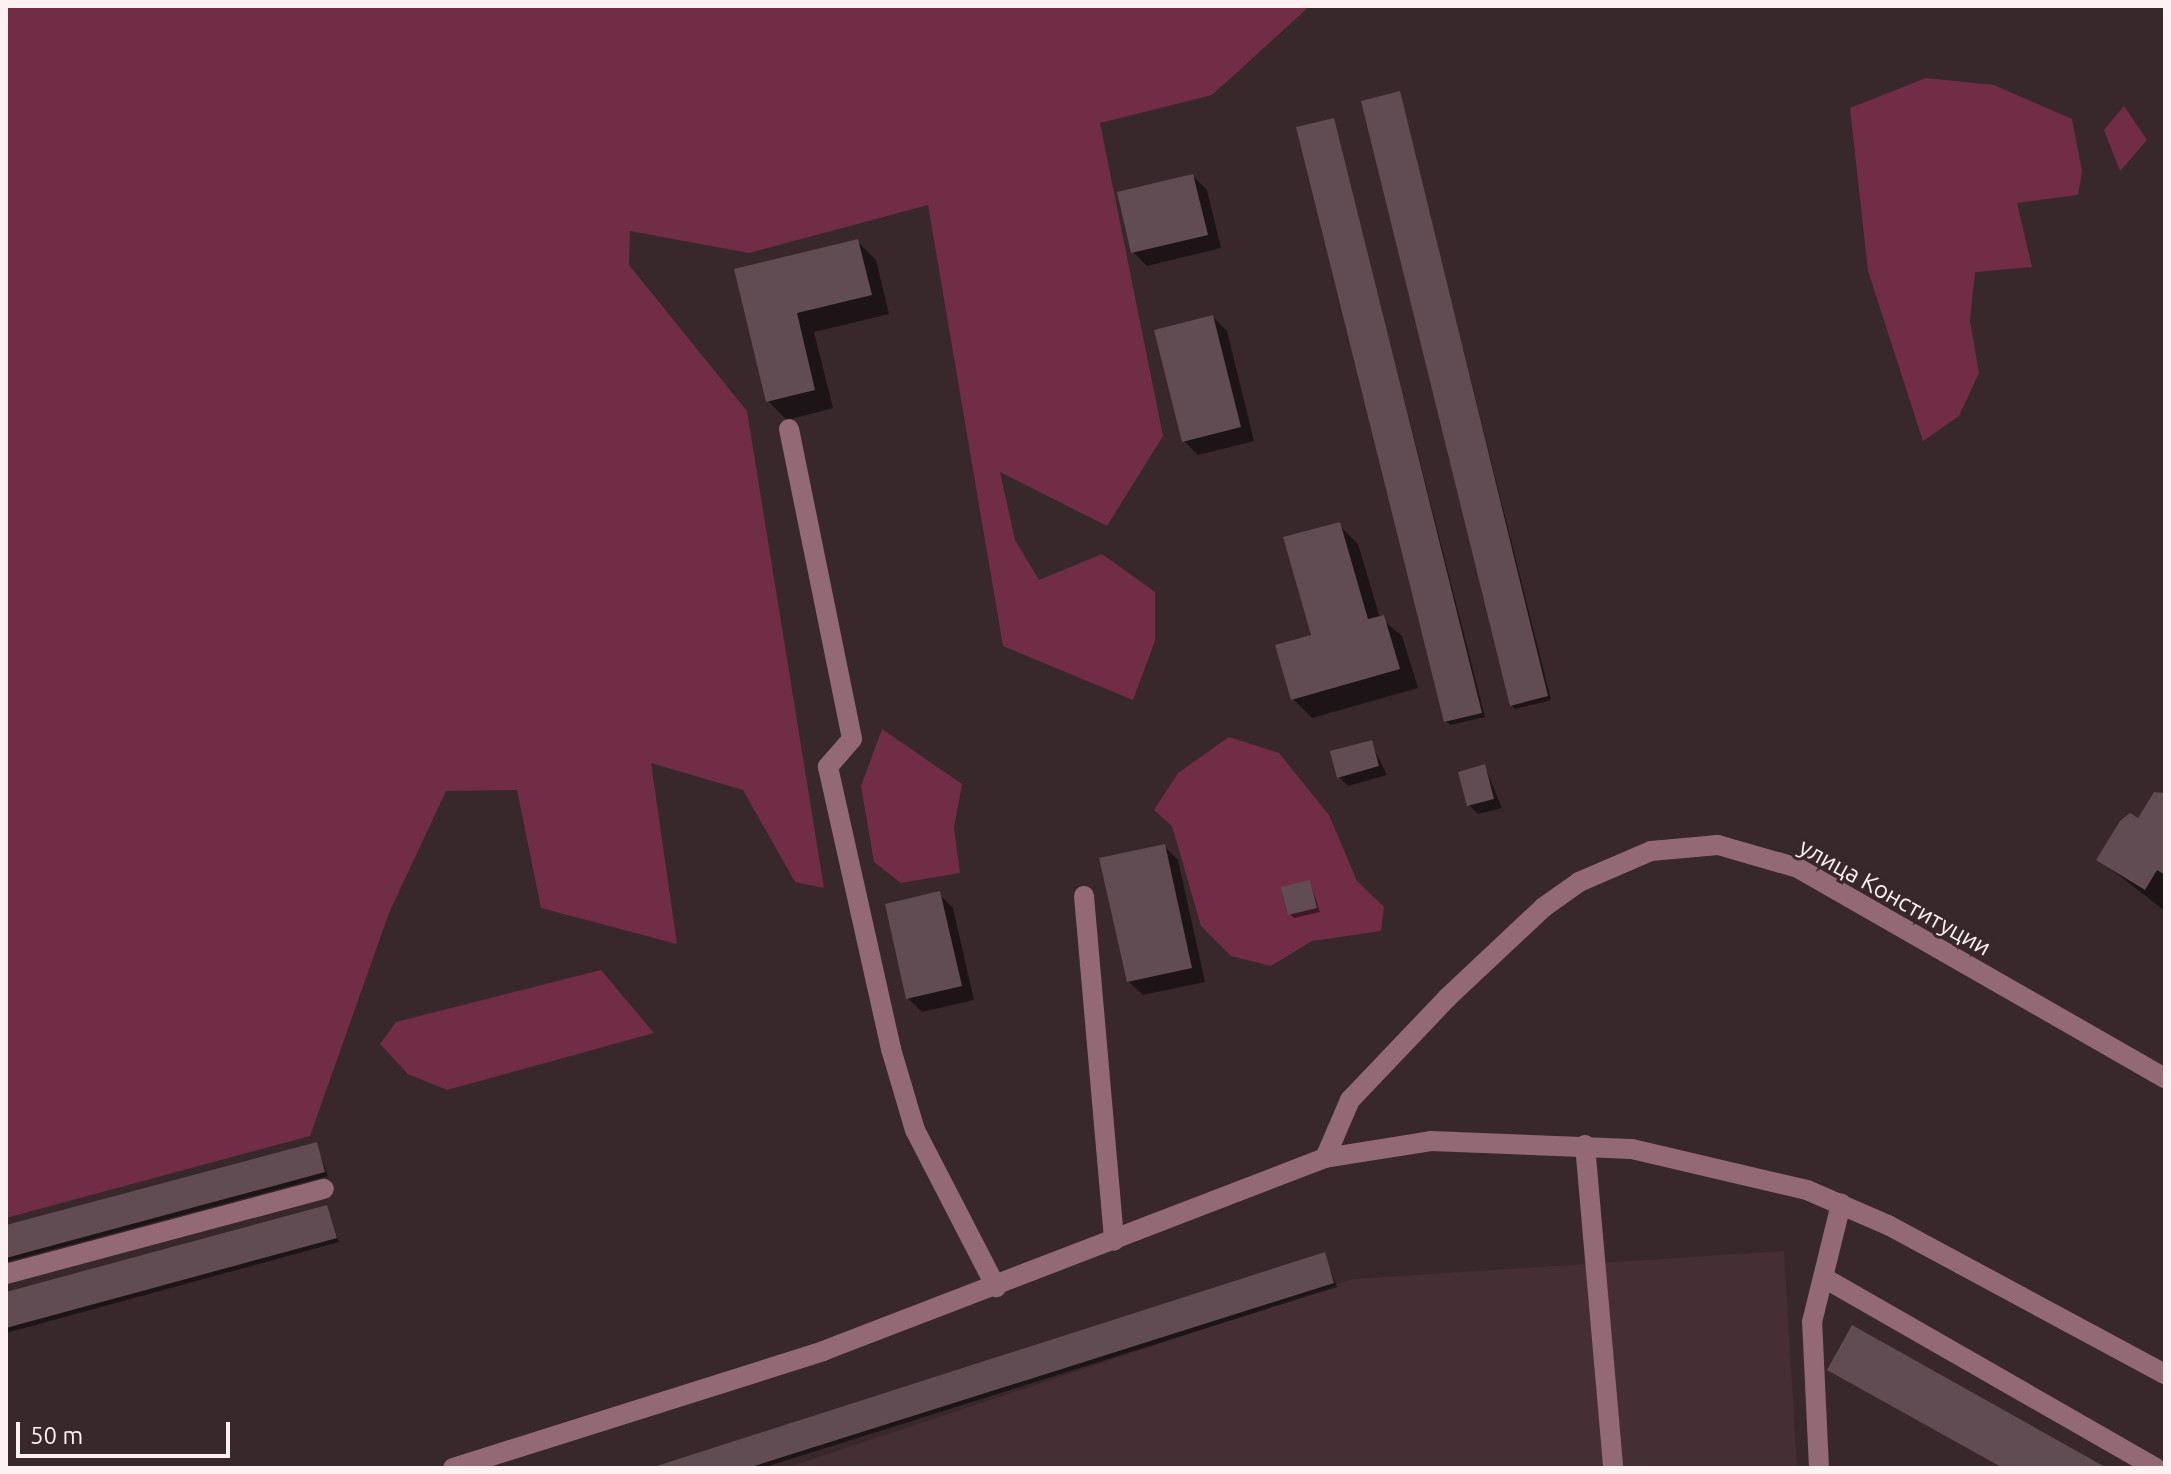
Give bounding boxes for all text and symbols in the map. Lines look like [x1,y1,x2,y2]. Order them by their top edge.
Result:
street label: улица Конституции [1794,832,1996,962]
scale bar [20,1406,234,1456]
text: 50 m [30,1422,83,1449]

